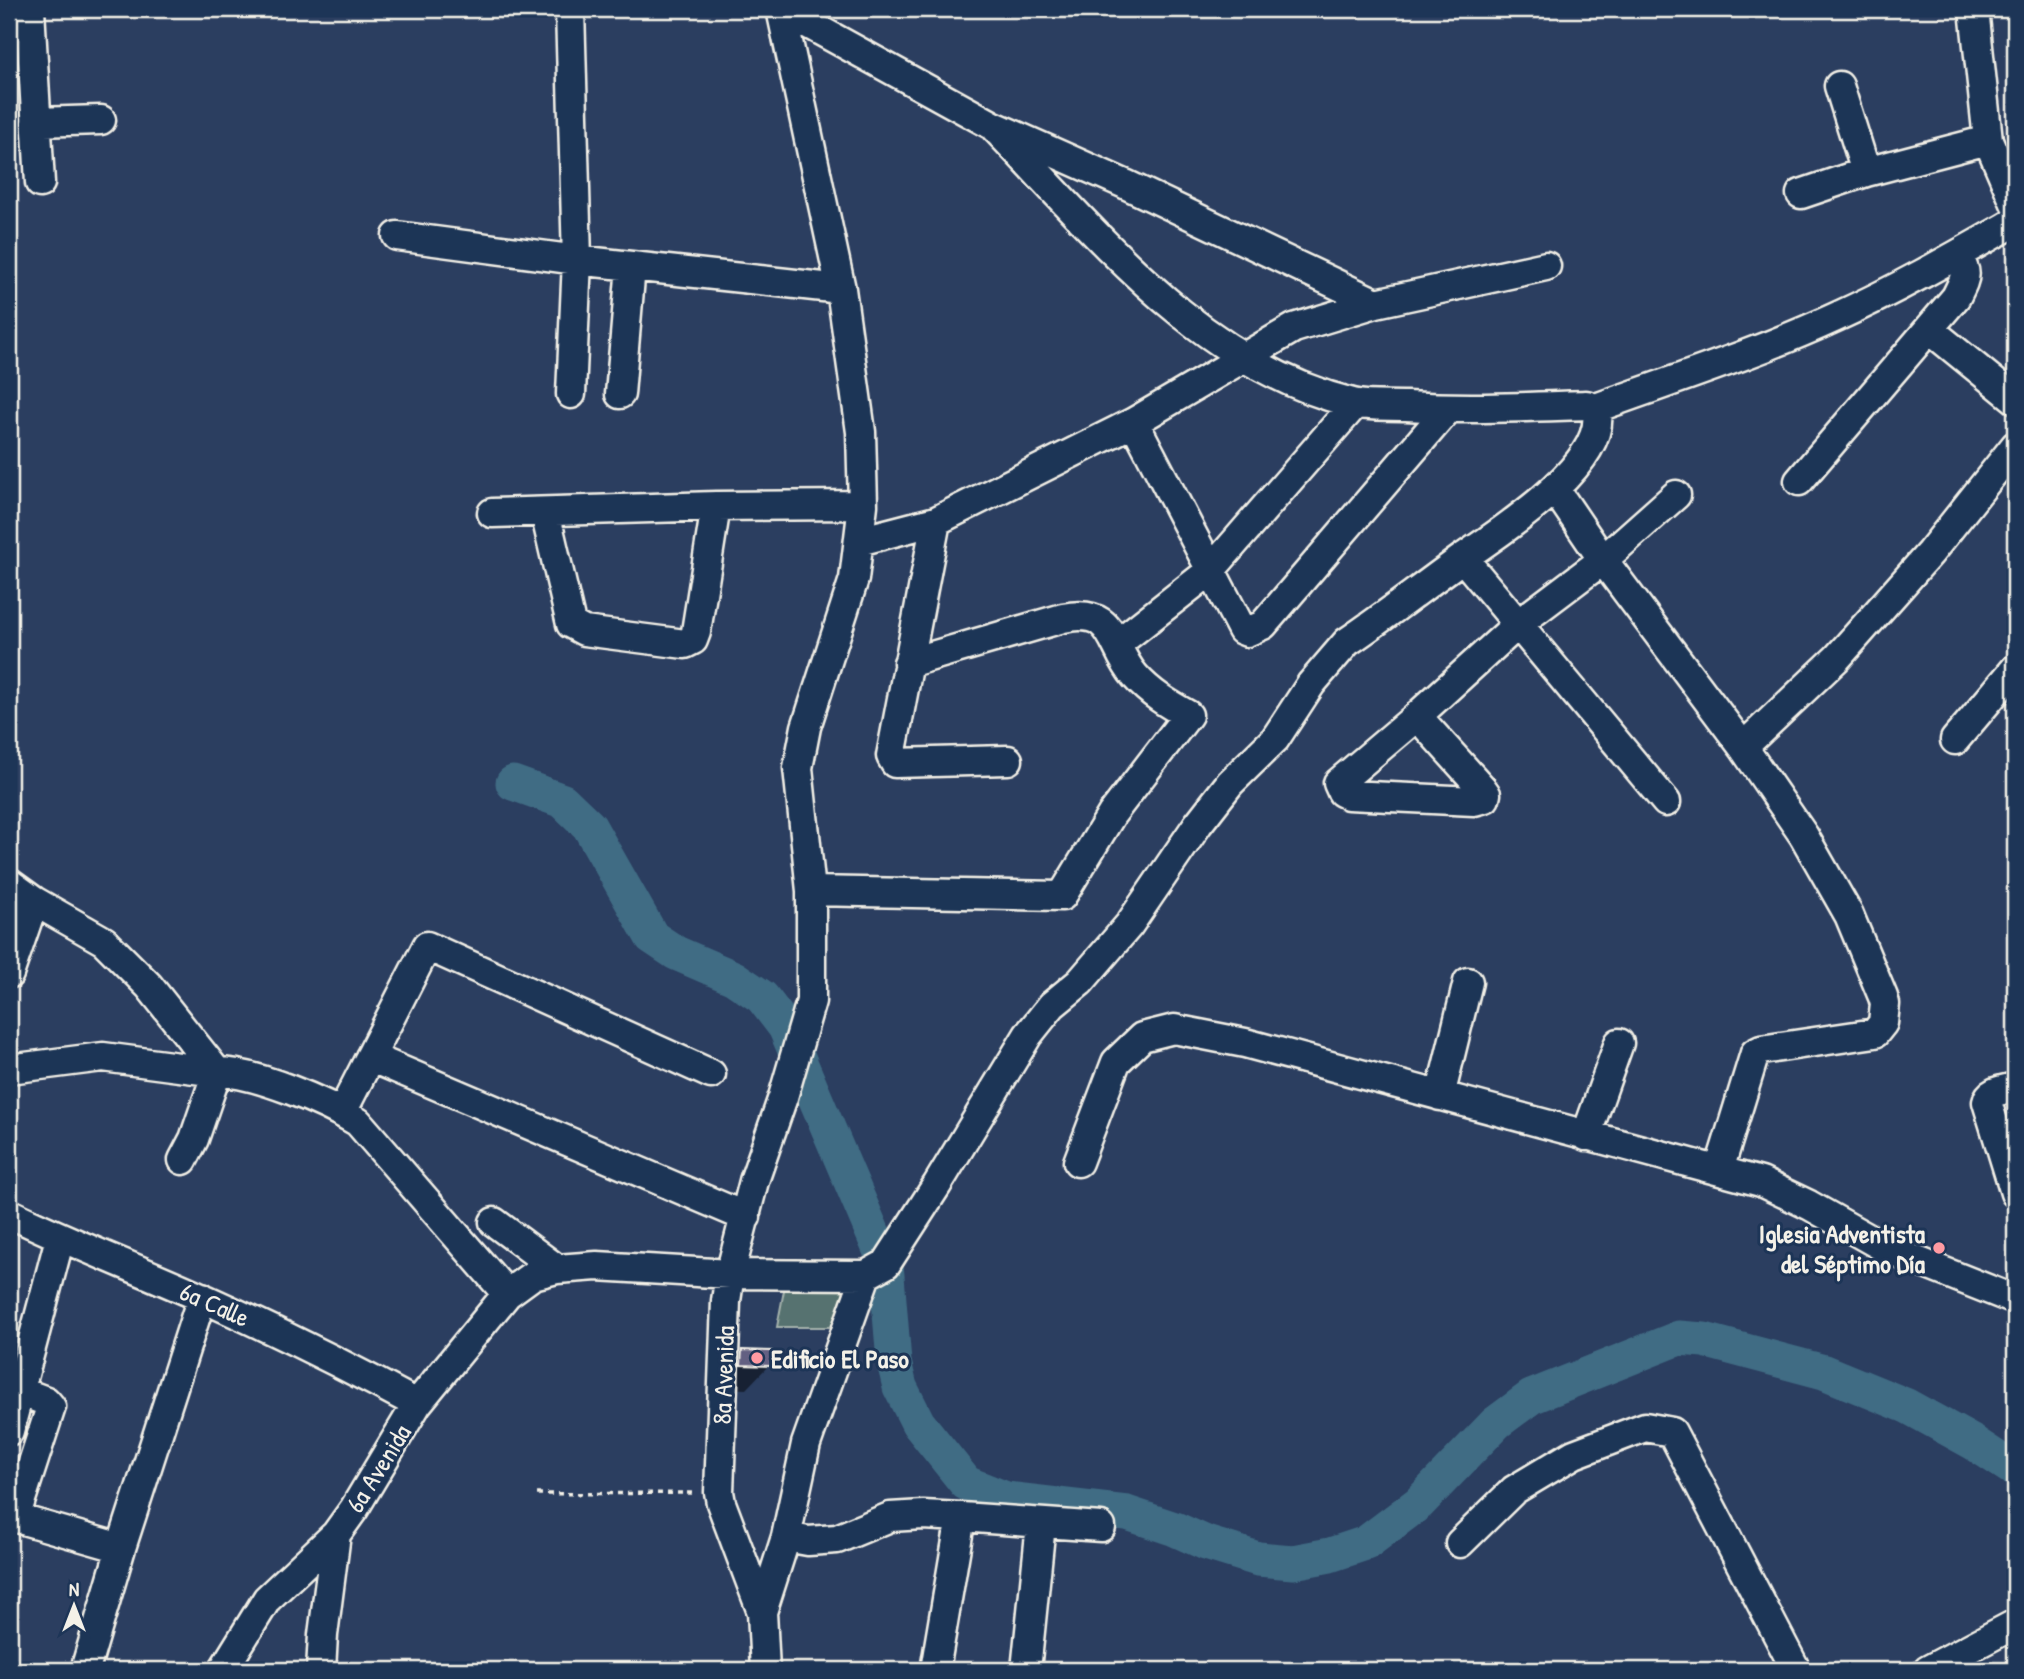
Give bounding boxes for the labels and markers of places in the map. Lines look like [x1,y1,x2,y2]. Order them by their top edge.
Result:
place label: Iglesia Adventista del Séptimo Día [1759,1216,1926,1282]
marker: Iglesia Adventista del Séptimo Día [1931,1240,1947,1256]
place label: Edificio El Paso [771,1341,909,1376]
marker: Edificio El Paso [749,1350,765,1366]

